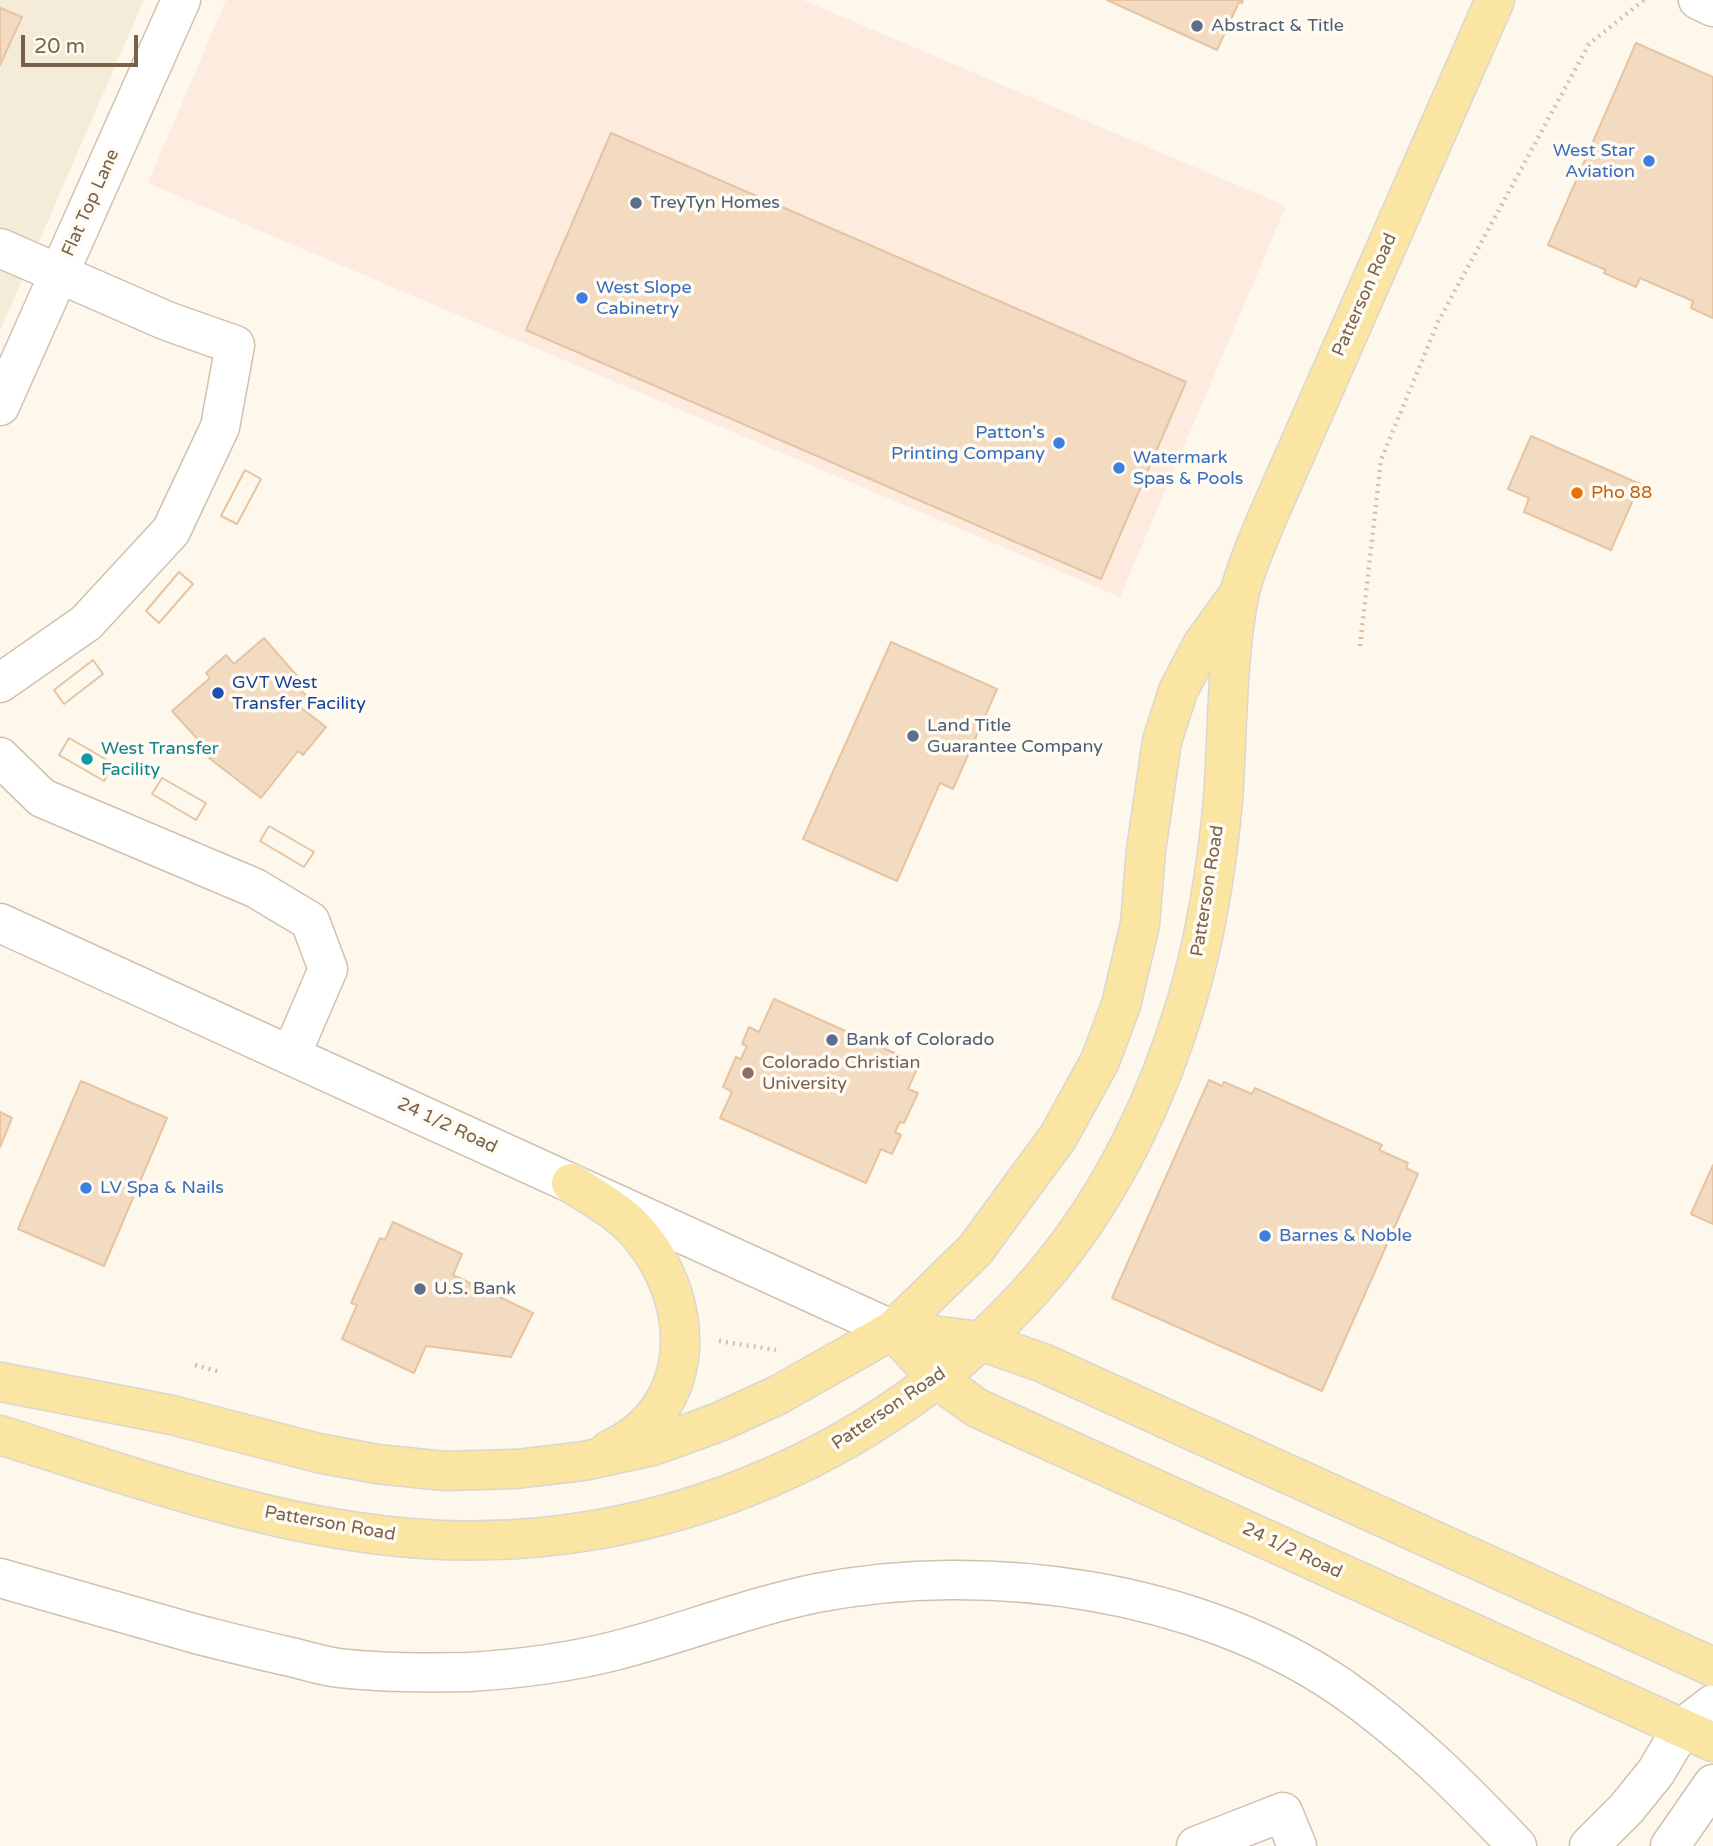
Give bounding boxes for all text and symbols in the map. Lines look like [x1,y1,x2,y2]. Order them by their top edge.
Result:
place label: Abstract & Title [1211,15,1344,37]
marker: Abstract & Title [1189,18,1205,34]
scale bar [24,21,142,65]
text: 20 m [34,34,85,59]
place label: West Star Aviation [1553,140,1635,182]
street label: Flat Top Lane [58,146,124,260]
marker: West Star Aviation [1641,153,1657,169]
place label: TreyTyn Homes [650,192,780,214]
marker: TreyTyn Homes [628,195,644,211]
street label: Patterson Road [1328,230,1402,360]
place label: West Slope Cabinetry [596,277,692,320]
marker: West Slope Cabinetry [574,290,590,306]
place label: Patton's Printing Company [891,422,1045,464]
marker: Patton's Printing Company [1051,435,1067,451]
place label: Watermark Spas & Pools [1133,447,1243,490]
marker: Watermark Spas & Pools [1111,460,1127,476]
place label: Pho 88 [1591,482,1652,504]
marker: Pho 88 [1569,485,1585,501]
place label: GVT West Transfer Facility [232,672,366,714]
marker: GVT West Transfer Facility [210,685,226,701]
place label: Land Title Guarantee Company [927,715,1103,758]
marker: Land Title Guarantee Company [905,728,921,744]
place label: West Transfer Facility [101,738,219,780]
marker: West Transfer Facility [79,751,95,767]
street label: Patterson Road [1187,824,1229,958]
place label: Bank of Colorado [846,1029,994,1051]
marker: Bank of Colorado [824,1032,840,1048]
place label: Colorado Christian University [762,1052,920,1094]
marker: Colorado Christian University [740,1065,756,1081]
street label: 24 1/2 Road [394,1093,500,1159]
place label: LV Spa & Nails [100,1177,224,1199]
marker: LV Spa & Nails [78,1180,94,1196]
place label: Barnes & Noble [1279,1225,1412,1247]
marker: Barnes & Noble [1257,1228,1273,1244]
place label: U.S. Bank [434,1278,516,1300]
marker: U.S. Bank [412,1281,428,1297]
street label: Patterson Road [828,1363,950,1455]
street label: Patterson Road [263,1502,397,1546]
street label: 24 1/2 Road [1239,1518,1345,1584]

